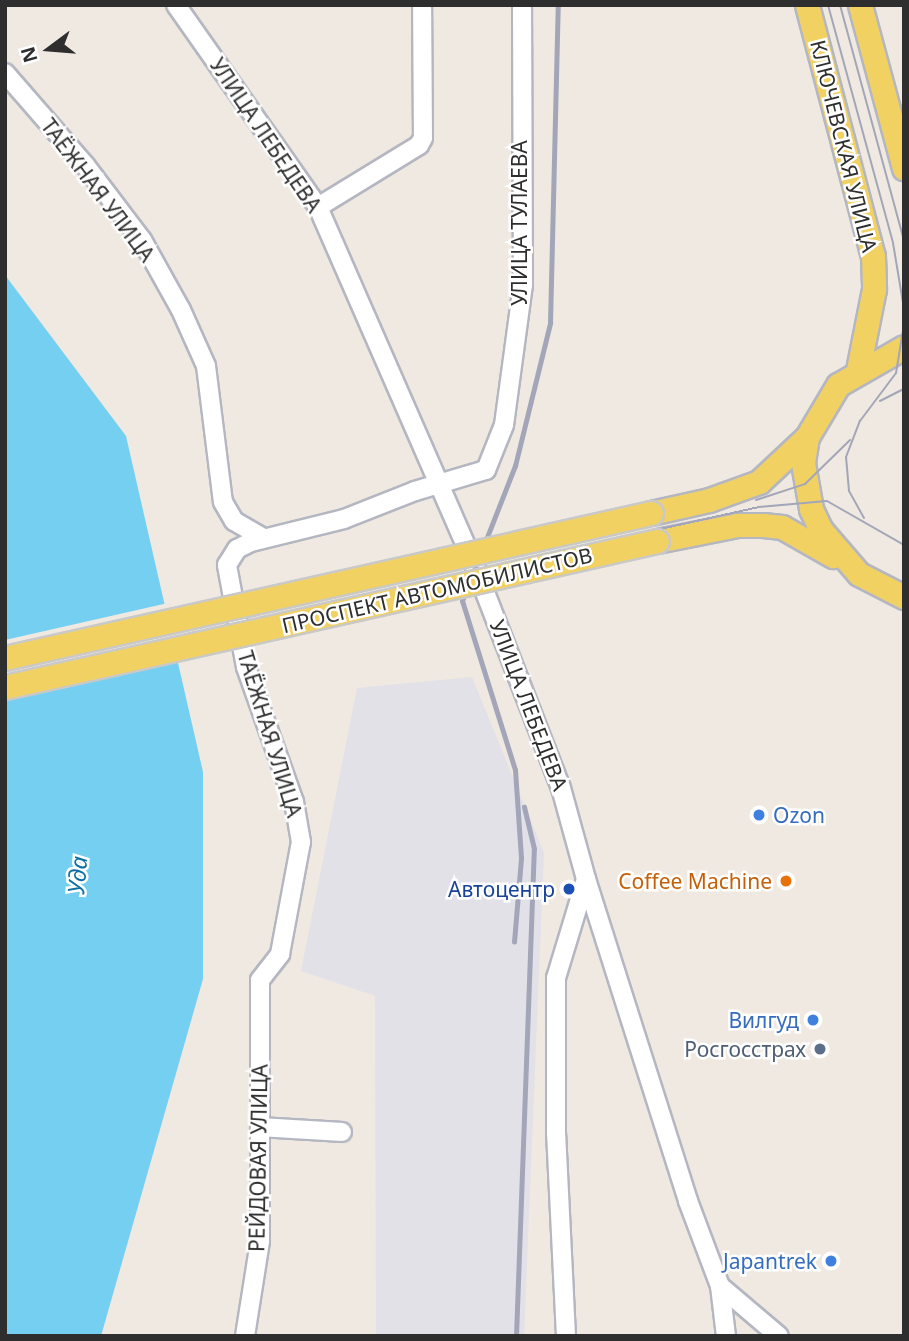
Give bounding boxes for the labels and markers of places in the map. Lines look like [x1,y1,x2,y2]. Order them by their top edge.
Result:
place label: Ozon [773,802,825,828]
marker: Ozon [751,807,767,823]
place label: Coffee Machine [618,868,772,894]
marker: Coffee Machine [778,873,794,889]
place label: Автоцентр [448,876,555,902]
marker: Автоцентр [561,881,577,897]
place label: Вилгуд [728,1007,799,1033]
marker: Вилгуд [805,1012,821,1028]
place label: Росгосстрах [684,1036,806,1062]
marker: Росгосстрах [812,1041,828,1057]
place label: Japantrek [723,1248,817,1274]
marker: Japantrek [823,1253,839,1269]

